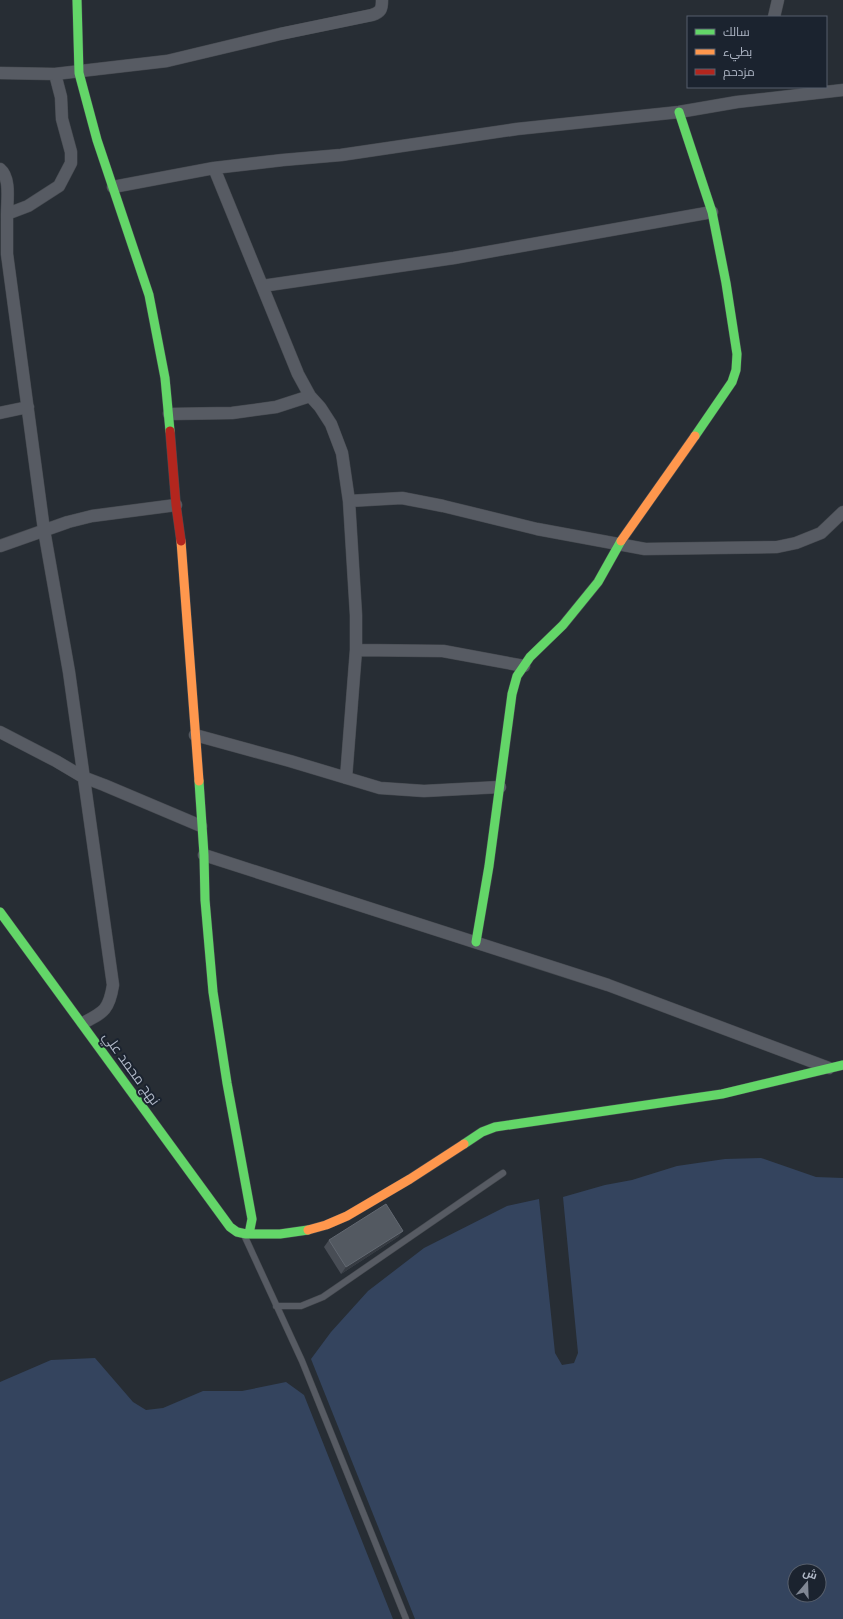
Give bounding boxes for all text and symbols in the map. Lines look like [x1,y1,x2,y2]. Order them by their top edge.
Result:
legend [687,16,827,88]
text: سالك [723,23,750,40]
text: بطيء [723,43,752,62]
text: مزدحم [723,63,755,80]
street label: نهج محمد علي [96,1027,165,1110]
north arrow [787,1563,827,1603]
text: ش [801,1564,820,1582]

